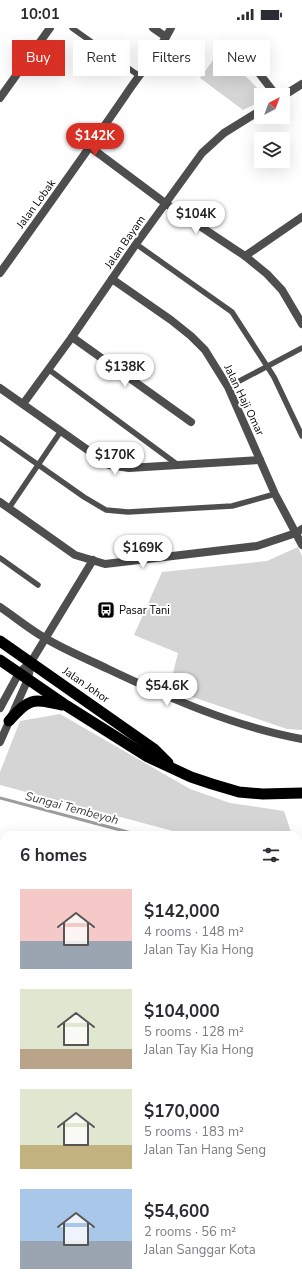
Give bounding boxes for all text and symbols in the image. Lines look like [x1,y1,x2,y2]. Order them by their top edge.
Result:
text: 10:01 [20,4,60,24]
chip: Buy [12,40,65,76]
chip: Rent [73,40,130,76]
chip: Filters [138,40,205,76]
chip: New [213,40,270,76]
north arrow [254,88,290,124]
map controls [254,88,290,168]
pin: $142K [67,123,123,157]
text: $142K [75,127,115,145]
button: layers [254,132,290,168]
street label: Jalan Lobak [12,176,59,232]
pin: $104K [168,201,224,235]
text: $104K [176,205,216,223]
street label: Jalan Bayam [101,212,149,272]
pin: $138K [97,354,153,388]
text: $138K [105,358,145,376]
street label: Jalan Haji Omar [220,361,268,438]
pin: $170K [87,442,143,476]
text: $170K [95,446,135,464]
pin: $169K [115,535,171,569]
text: $169K [123,539,163,557]
bus stop icon: Pasar Tani [96,600,116,620]
place label: Pasar Tani [119,603,170,618]
street label: Jalan Johor [59,663,112,707]
pin: $54.6K [134,673,200,707]
text: $54.6K [145,677,189,695]
water label: Sungai Tembeyoh [24,788,121,828]
text: 6 homes [20,844,87,867]
icon: filters [260,844,282,866]
text: $142,000 [144,900,220,923]
icon: home [52,905,100,953]
text: 4 rooms · 148 m² [144,923,244,941]
text: Jalan Tay Kia Hong [144,941,254,959]
text: $104,000 [144,1000,220,1023]
icon: home [52,1005,100,1053]
text: 5 rooms · 128 m² [144,1023,244,1041]
text: Jalan Tay Kia Hong [144,1041,254,1059]
text: $170,000 [144,1100,220,1123]
icon: home [52,1105,100,1153]
text: 5 rooms · 183 m² [144,1123,244,1141]
text: Jalan Tan Hang Seng [144,1141,266,1159]
text: $54,600 [144,1200,209,1223]
icon: home [52,1205,100,1253]
text: 2 rooms · 56 m² [144,1223,236,1241]
text: Jalan Sanggar Kota [144,1241,256,1259]

